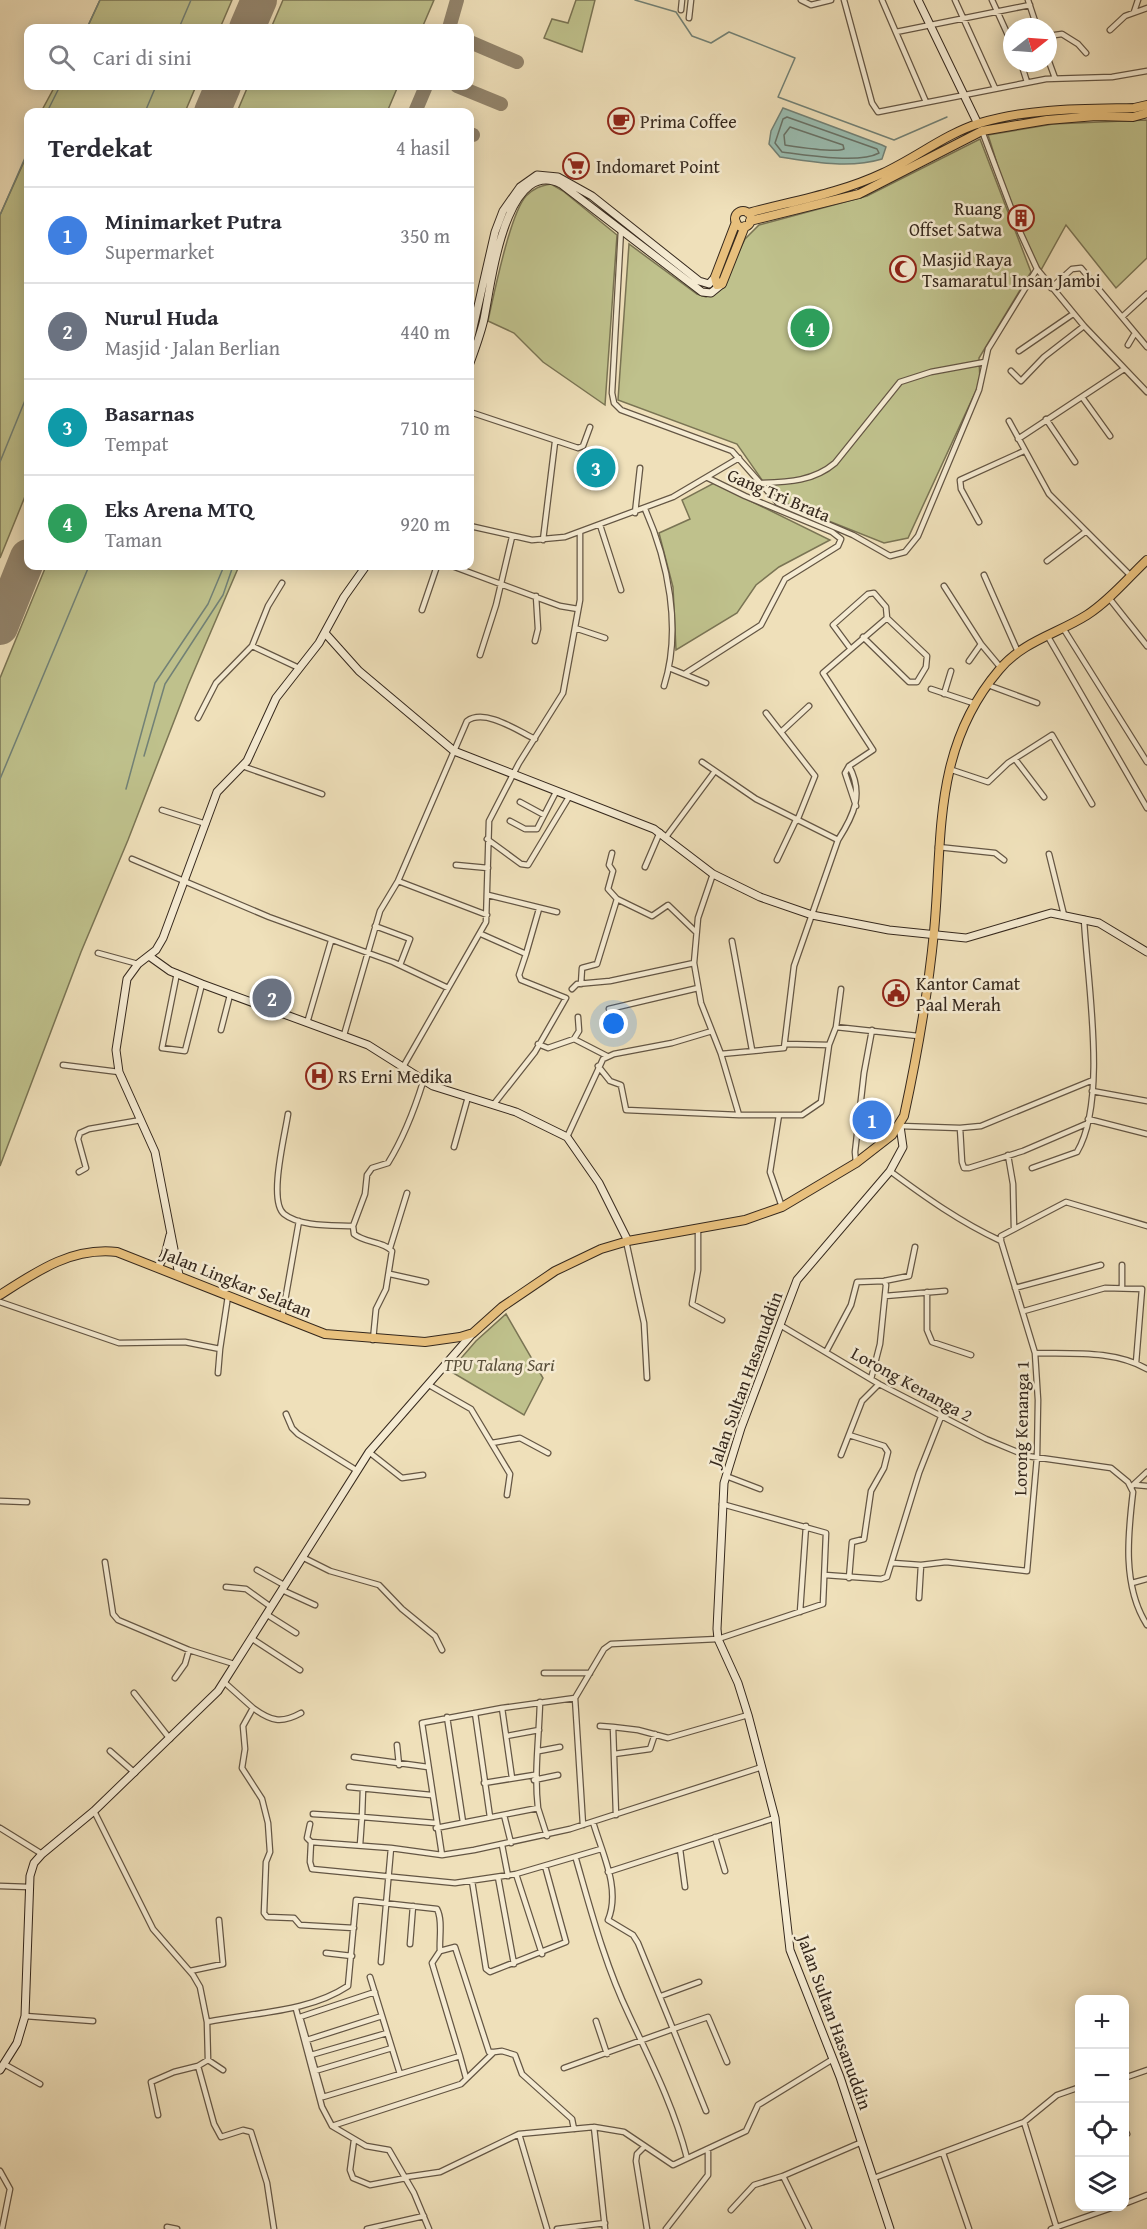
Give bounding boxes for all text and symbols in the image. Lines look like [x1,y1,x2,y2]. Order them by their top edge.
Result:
north arrow [1003,18,1057,72]
search box [24,24,474,90]
icon: search [45,41,78,74]
text: Cari di sini [93,41,192,73]
cafe icon: Prima Coffee [606,106,636,136]
place label: Prima Coffee [640,108,737,135]
text: Terdekat [48,128,152,167]
text: 4 hasil [396,133,450,162]
supermarket icon: Indomaret Point [561,151,591,181]
place label: Indomaret Point [596,153,721,180]
place label: Ruang Offset Satwa [909,195,1002,243]
building icon: Ruang Offset Satwa [1006,203,1036,233]
text: Minimarket Putra [105,205,282,237]
text: 1 [62,221,73,250]
text: 350 m [400,221,450,250]
text: Supermarket [105,237,214,266]
place label: Masjid Raya Tsamaratul Insan Jambi [922,246,1100,294]
mosque icon: Masjid Raya Tsamaratul Insan Jambi [888,254,918,284]
text: Nurul Huda [105,301,219,333]
pin: 4 [790,306,830,350]
text: 2 [62,317,73,346]
text: 440 m [400,317,450,346]
text: Masjid · Jalan Berlian [105,333,280,362]
text: Basarnas [105,397,194,429]
text: 3 [62,413,73,442]
text: 710 m [400,413,450,442]
text: Tempat [105,429,168,458]
pin: 3 [576,446,616,490]
street label: Gang Tri Brata [723,461,835,529]
text: Eks Arena MTQ [105,493,253,525]
text: 4 [62,509,73,538]
text: 920 m [400,509,450,538]
text: Taman [105,525,162,554]
place label: Kantor Camat Paal Merah [916,970,1021,1018]
pin: 2 [252,976,292,1020]
public building icon: Kantor Camat Paal Merah [881,978,911,1008]
your location [599,1009,628,1038]
hospital icon: RS Erni Medika [304,1061,334,1091]
place label: RS Erni Medika [338,1063,453,1090]
pin: 1 [852,1098,892,1142]
street label: Jalan Lingkar Selatan [156,1239,316,1324]
street label: Jalan Sultan Hasanuddin [700,1288,789,1472]
street label: Lorong Kenanga 2 [846,1339,978,1429]
park label: TPU Talang Sari [443,1351,555,1378]
street label: Lorong Kenanga 1 [1006,1360,1036,1496]
street label: Jalan Sultan Hasanuddin [790,1929,879,2113]
map controls [1075,1995,1129,2211]
button: + [1075,1995,1129,2049]
button: − [1075,2049,1129,2103]
button: locate [1075,2103,1129,2157]
button: layers [1075,2157,1129,2211]

